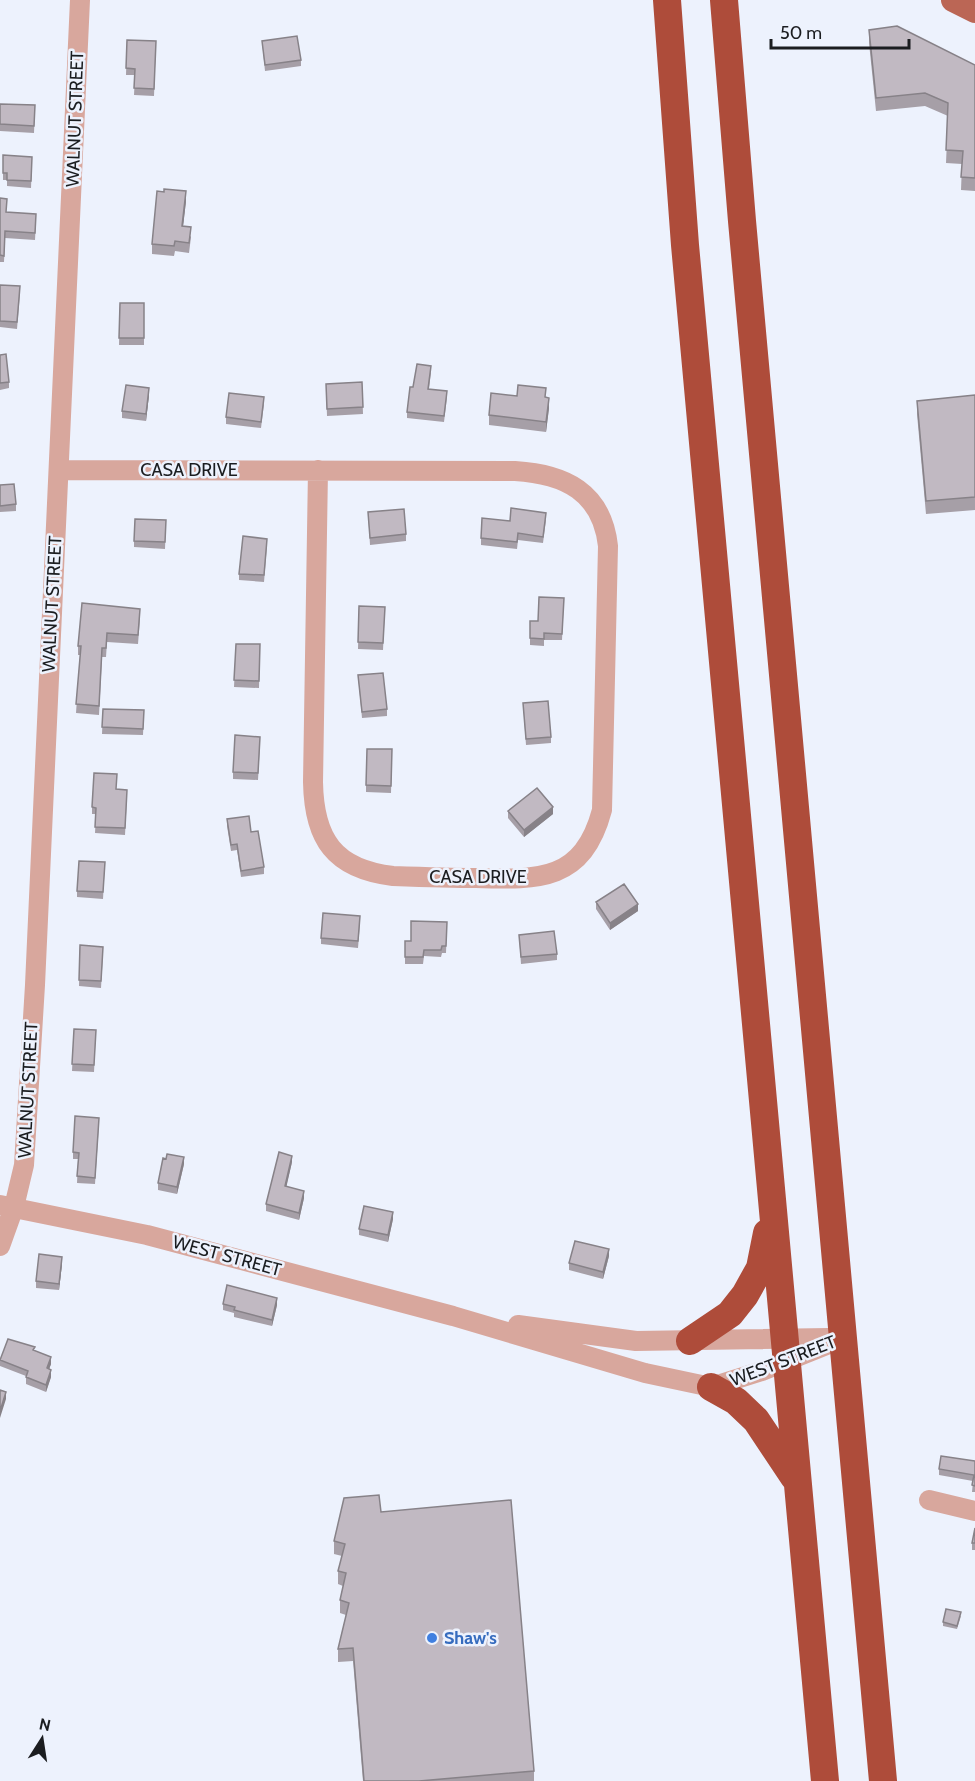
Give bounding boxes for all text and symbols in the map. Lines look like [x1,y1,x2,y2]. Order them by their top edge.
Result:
scale bar [771,12,909,50]
text: 50 m [780,22,822,44]
street label: WALNUT STREET [62,50,88,188]
street label: CASA DRIVE [140,459,238,481]
street label: WALNUT STREET [37,535,67,673]
street label: CASA DRIVE [429,866,527,888]
street label: WALNUT STREET [13,1021,43,1159]
street label: WEST STREET [170,1231,284,1281]
street label: WEST STREET [727,1331,839,1391]
place label: Shaw's [444,1627,497,1649]
marker: Shaw's [425,1631,439,1645]
north arrow [12,1709,72,1769]
text: N [38,1714,53,1735]

